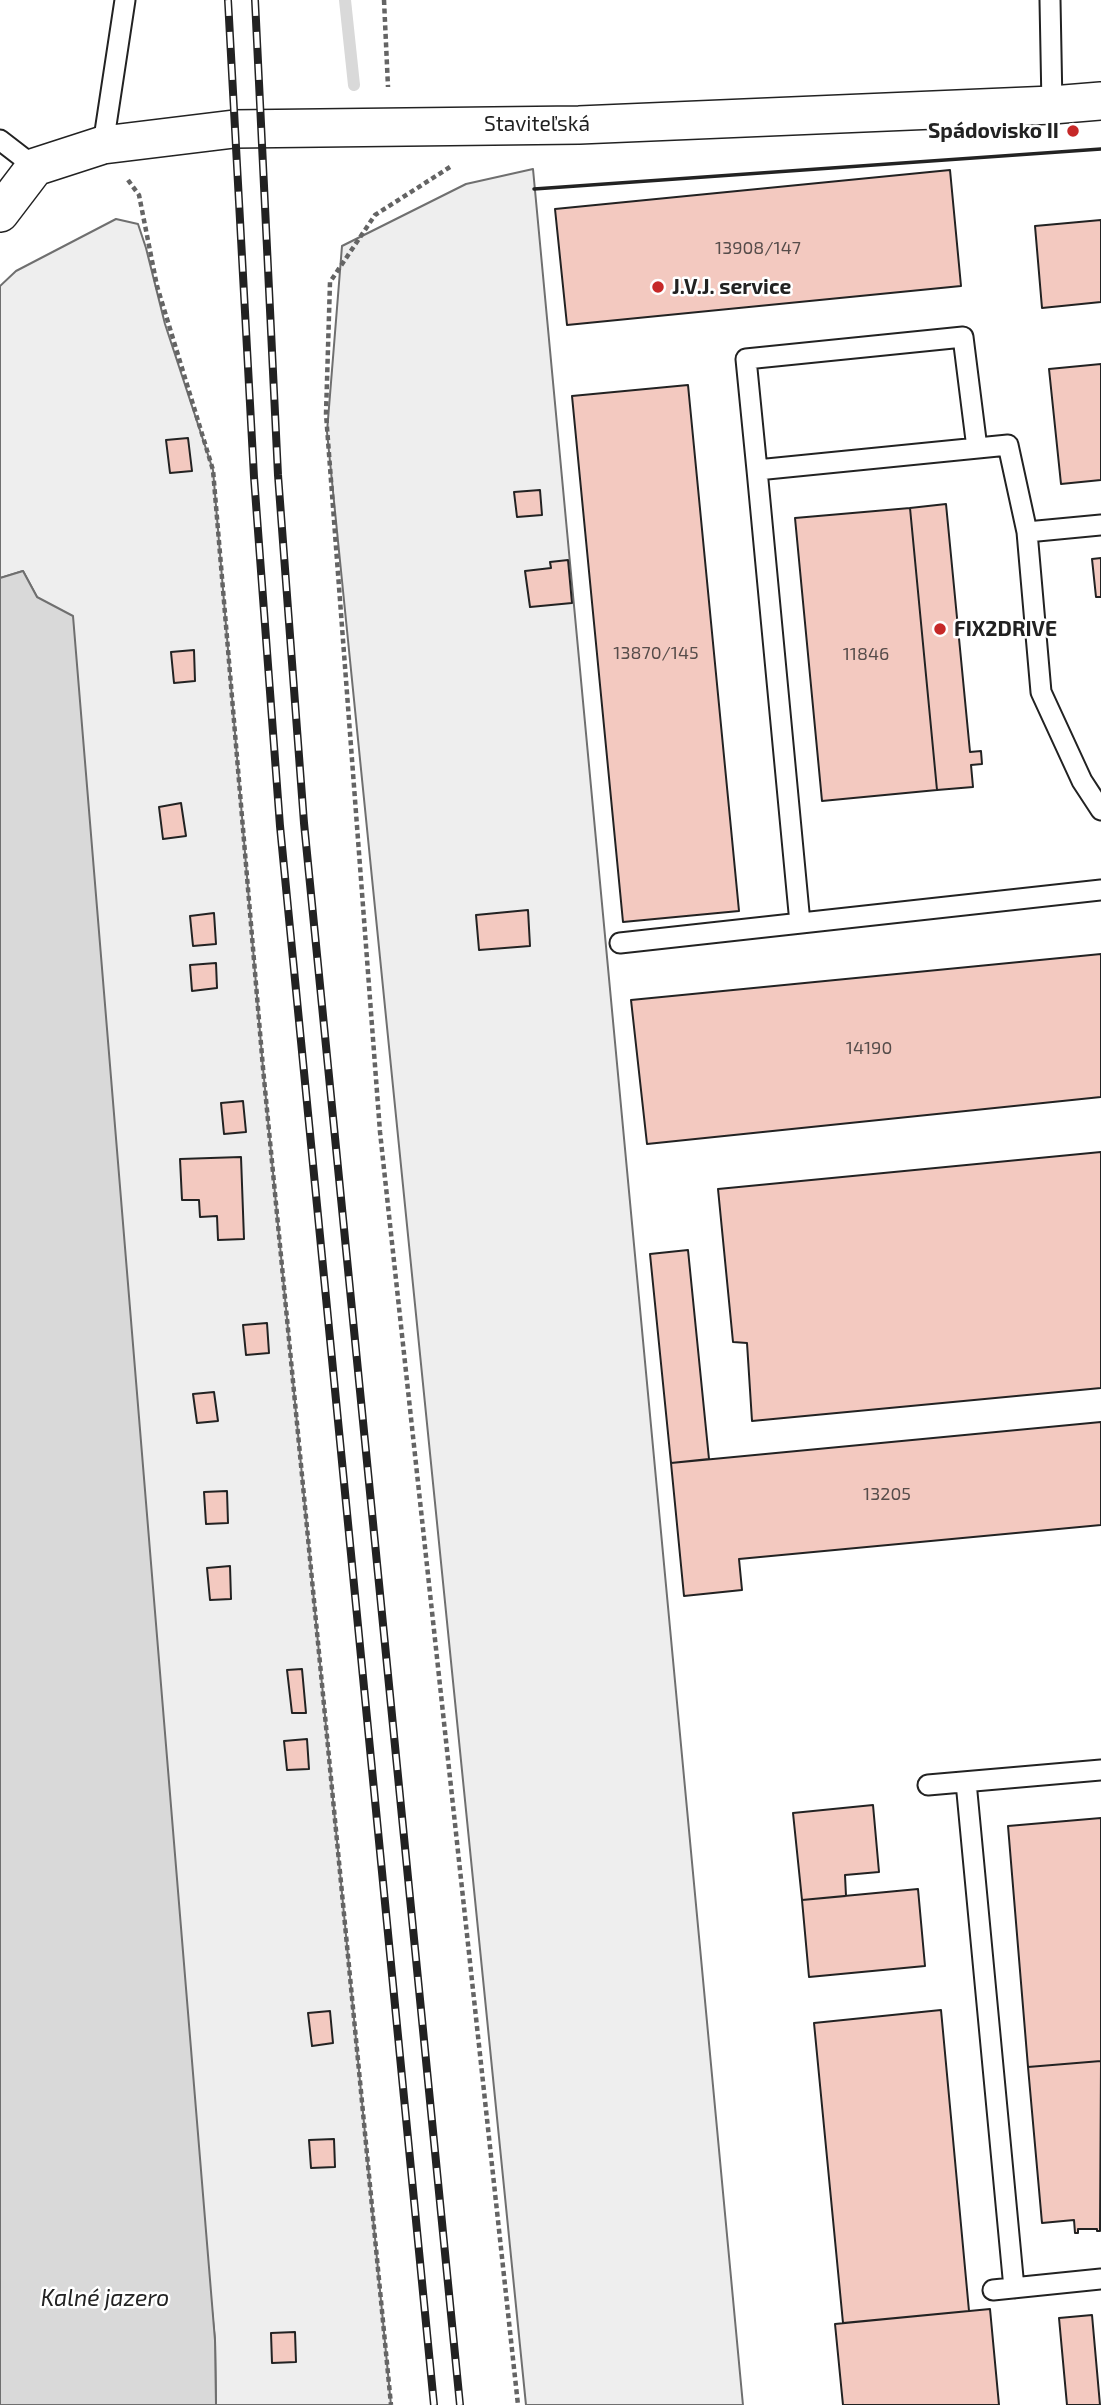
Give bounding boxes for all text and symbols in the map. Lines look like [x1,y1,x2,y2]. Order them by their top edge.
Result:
street label: Staviteľská [484,111,590,137]
place label: Spádovisko II [928,118,1059,144]
marker: Spádovisko II [1065,123,1081,139]
house number: 13908/147 [715,237,801,259]
place label: J.V.J. service [672,274,791,300]
marker: J.V.J. service [650,279,666,295]
place label: FIX2DRIVE [954,616,1057,642]
marker: FIX2DRIVE [932,621,948,637]
house number: 13870/145 [613,642,699,664]
house number: 11846 [843,643,889,665]
house number: 14190 [846,1037,892,1059]
house number: 13205 [863,1483,911,1505]
water label: Kalné jazero [41,2284,169,2312]

